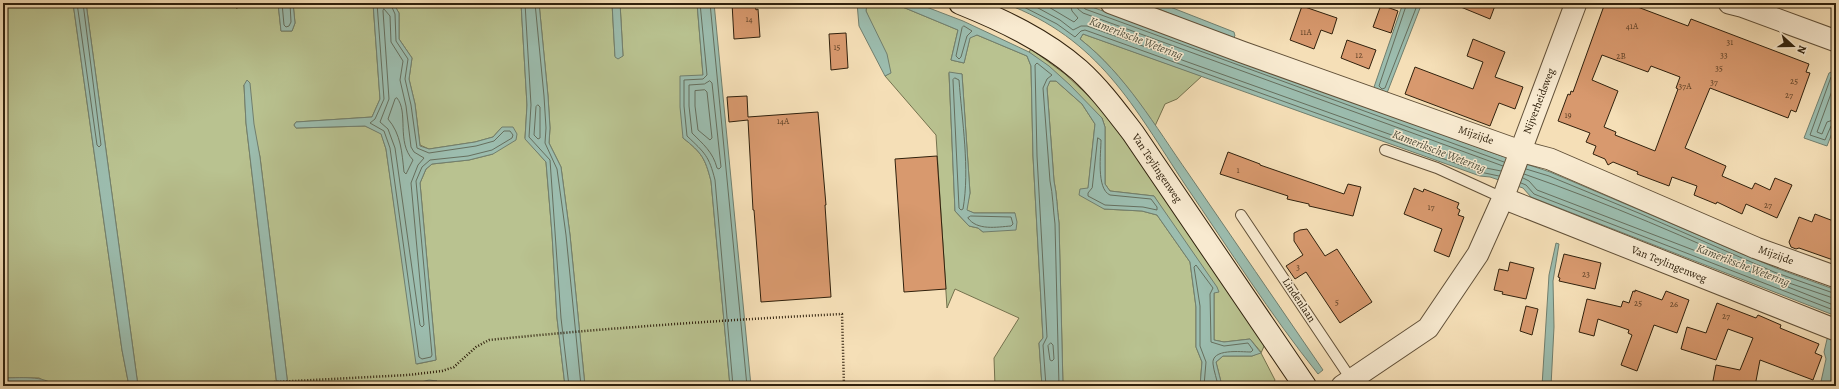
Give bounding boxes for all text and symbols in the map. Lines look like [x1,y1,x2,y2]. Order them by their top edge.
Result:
house number: 14 [745,13,753,25]
water label: Kameriksche Wetering [1087,13,1186,63]
house number: 41A [1626,20,1639,32]
house number: 11A [1300,26,1312,38]
north arrow [1773,26,1813,66]
house number: 31 [1727,36,1733,48]
house number: 15 [834,41,841,53]
text: N [1793,43,1810,56]
house number: 12 [1355,49,1363,61]
house number: 33 [1720,49,1728,61]
house number: 2B [1616,50,1626,62]
house number: 35 [1715,62,1723,74]
street label: Nijverheidsweg [1520,65,1559,136]
house number: 25 [1790,75,1798,87]
house number: 37 [1710,76,1718,88]
house number: 37A [1679,80,1692,92]
house number: 27 [1785,89,1793,101]
house number: 19 [1564,109,1572,121]
house number: 14A [777,115,790,127]
street label: Mijzijde [1456,122,1496,148]
water label: Kameriksche Wetering [1390,126,1489,176]
street label: Van Teylingenweg [1128,130,1186,206]
house number: 1 [1236,164,1240,176]
house number: 27 [1764,199,1772,211]
house number: 17 [1428,201,1435,213]
water label: Kameriksche Wetering [1694,240,1793,290]
street label: Van Teylingenweg [1628,242,1709,286]
street label: Mijzijde [1756,242,1796,268]
house number: 3 [1296,261,1300,273]
house number: 23 [1582,268,1590,280]
street label: Lindenlaan [1279,275,1319,325]
house number: 5 [1335,296,1339,308]
house number: 25 [1634,297,1642,309]
house number: 26 [1670,298,1678,310]
house number: 27 [1722,310,1730,322]

